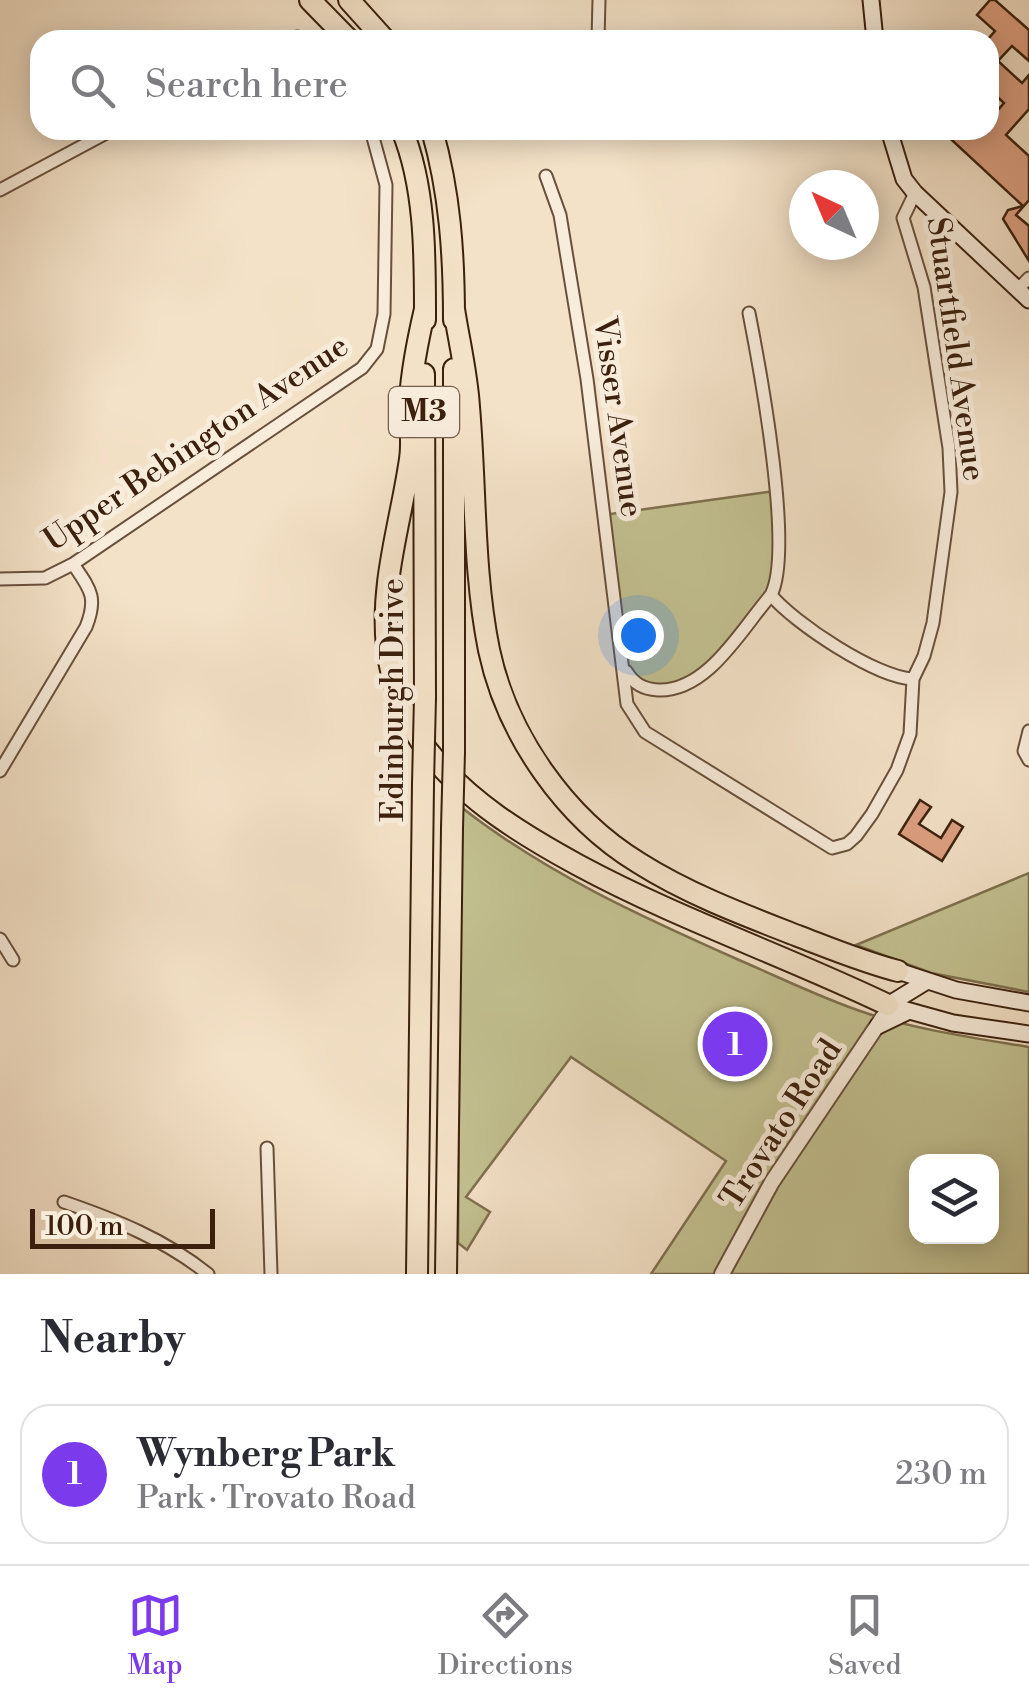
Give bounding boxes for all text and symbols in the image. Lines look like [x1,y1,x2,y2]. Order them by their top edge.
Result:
search box [30,30,999,140]
icon: search [65,58,120,113]
text: Search here [145,62,348,109]
north arrow [789,170,879,260]
street label: Stuartfield Avenue [918,215,994,483]
street label: Visser Avenue [584,313,652,520]
street label: Upper Bebington Avenue [36,326,356,560]
road number: M3 [389,387,459,437]
street label: Edinburgh Drive [373,578,413,822]
your location [613,610,664,661]
pin: 1 [702,1006,768,1082]
street label: Trovato Road [711,1032,851,1216]
map controls [909,1154,999,1244]
button: layers [909,1154,999,1244]
scale bar [30,1204,215,1248]
text: 100 m [45,1209,124,1244]
text: Nearby [40,1313,185,1366]
text: Wynberg Park [137,1431,395,1478]
text: 1 [67,1454,82,1494]
text: 230 m [895,1454,987,1494]
text: Park · Trovato Road [137,1478,416,1518]
tab: Map [128,1588,183,1683]
tab: Directions [438,1588,573,1683]
tab: Saved [828,1588,901,1683]

